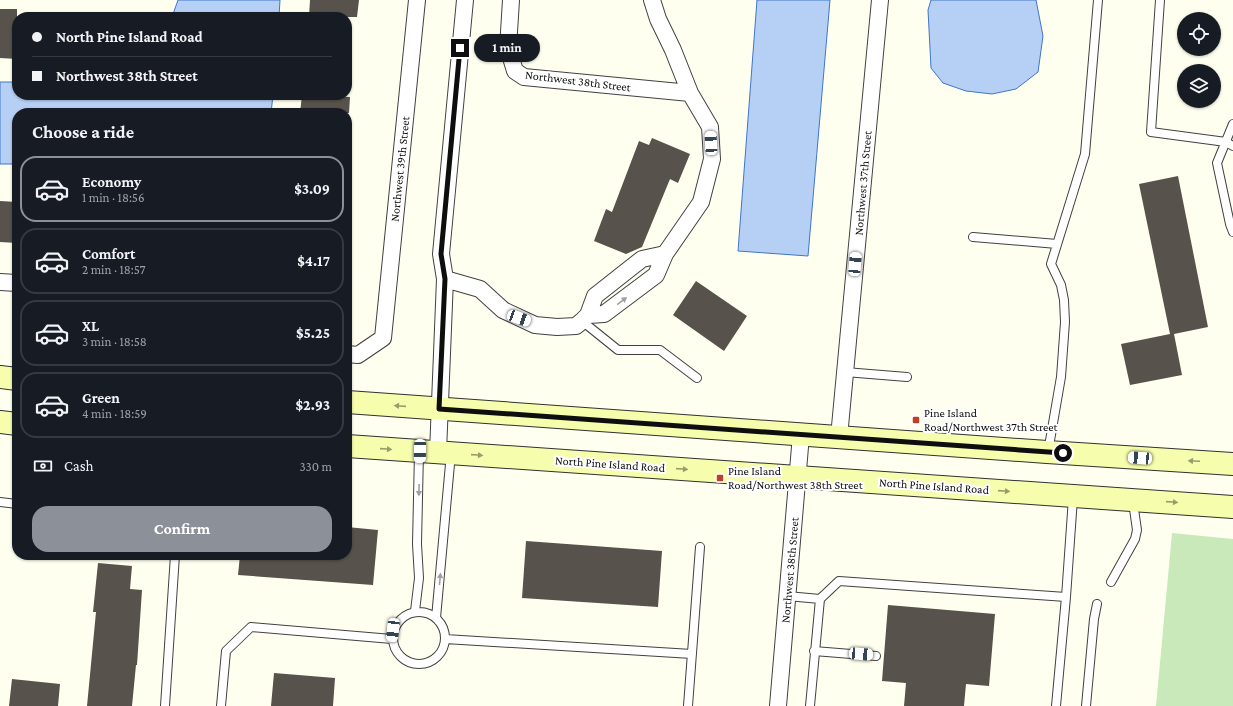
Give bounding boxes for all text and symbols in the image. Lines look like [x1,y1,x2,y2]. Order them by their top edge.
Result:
map controls [1177,12,1221,108]
button: locate [1177,12,1221,56]
text: North Pine Island Road [56,29,203,45]
callout: 1 min [474,34,540,62]
route end [451,39,469,57]
text: 1 min [492,40,522,55]
button: layers [1177,64,1221,108]
text: Northwest 38th Street [56,68,198,84]
street label: Northwest 38th Street [524,68,633,95]
street label: Northwest 39th Street [388,115,413,222]
text: Choose a ride [32,122,134,142]
street label: Northwest 37th Street [851,129,875,236]
car [704,131,718,155]
icon: car [34,171,70,207]
text: Economy [82,174,141,190]
text: $3.09 [294,181,330,197]
text: 1 min · 18:56 [82,190,145,205]
icon: car [34,243,70,279]
text: Comfort [82,246,136,262]
car [848,252,862,276]
text: $4.17 [297,253,330,269]
text: 2 min · 18:57 [82,262,146,277]
one-way arrow [617,296,628,305]
car [506,308,532,328]
icon: car [34,315,70,351]
text: XL [82,318,99,334]
text: $5.25 [296,325,330,341]
text: 3 min · 18:58 [82,334,147,349]
icon: car [34,387,70,423]
text: Green [82,390,120,406]
text: $2.93 [296,397,330,413]
one-way arrow [394,403,406,410]
text: 4 min · 18:59 [82,406,147,421]
place label: Pine Island Road/Northwest 37th Street [924,406,1059,434]
marker: Pine Island Road/Northwest 37th Street [911,415,921,425]
car [414,439,426,463]
route start [1054,444,1072,462]
one-way arrow [380,445,392,452]
one-way arrow [471,451,483,458]
car [1128,451,1152,465]
street label: North Pine Island Road [555,453,666,475]
icon: cash [32,455,54,477]
text: Cash [64,458,94,474]
one-way arrow [1188,458,1200,465]
text: 330 m [299,459,332,474]
place label: Pine Island Road/Northwest 38th Street [728,464,864,492]
one-way arrow [676,465,688,472]
marker: Pine Island Road/Northwest 38th Street [715,473,725,483]
street label: North Pine Island Road [879,475,990,497]
one-way arrow [415,484,422,496]
one-way arrow [998,488,1010,495]
one-way arrow [1166,499,1178,506]
button: Confirm [32,506,332,552]
street label: Northwest 38th Street [778,515,802,624]
one-way arrow [437,573,443,585]
car [386,617,400,643]
car [849,647,873,661]

